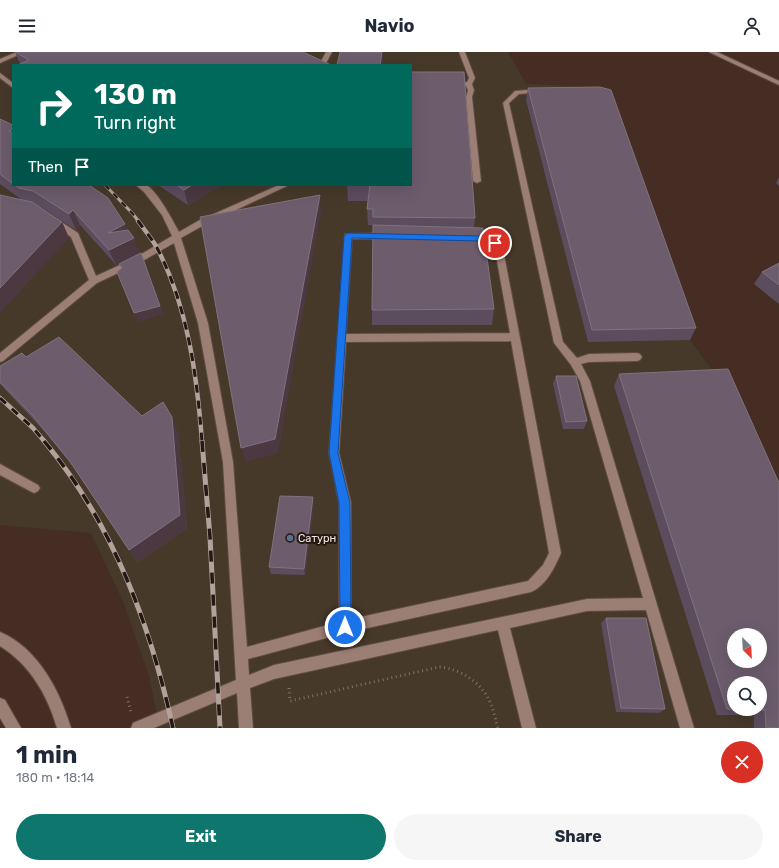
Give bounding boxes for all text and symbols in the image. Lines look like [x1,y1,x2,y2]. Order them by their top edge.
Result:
icon: menu [16,15,38,37]
text: Navio [364,15,415,37]
icon: person [741,15,763,37]
text: 130 m [94,78,177,111]
icon: right [28,80,80,132]
text: Turn right [94,112,176,134]
icon: arrive [71,156,93,178]
text: Then [28,158,63,176]
pin [478,226,512,260]
icon: arrive [484,232,506,254]
place label: Сатурн [298,532,336,545]
marker: Сатурн [285,533,295,543]
position arrow [324,606,366,648]
north arrow [727,628,767,668]
map controls [727,628,767,716]
button: search [727,676,767,716]
text: 1 min [16,741,77,769]
button: close [721,741,763,783]
text: 180 m · 18:14 [16,770,94,785]
button: Exit [16,814,386,860]
button: Share [394,814,763,860]

